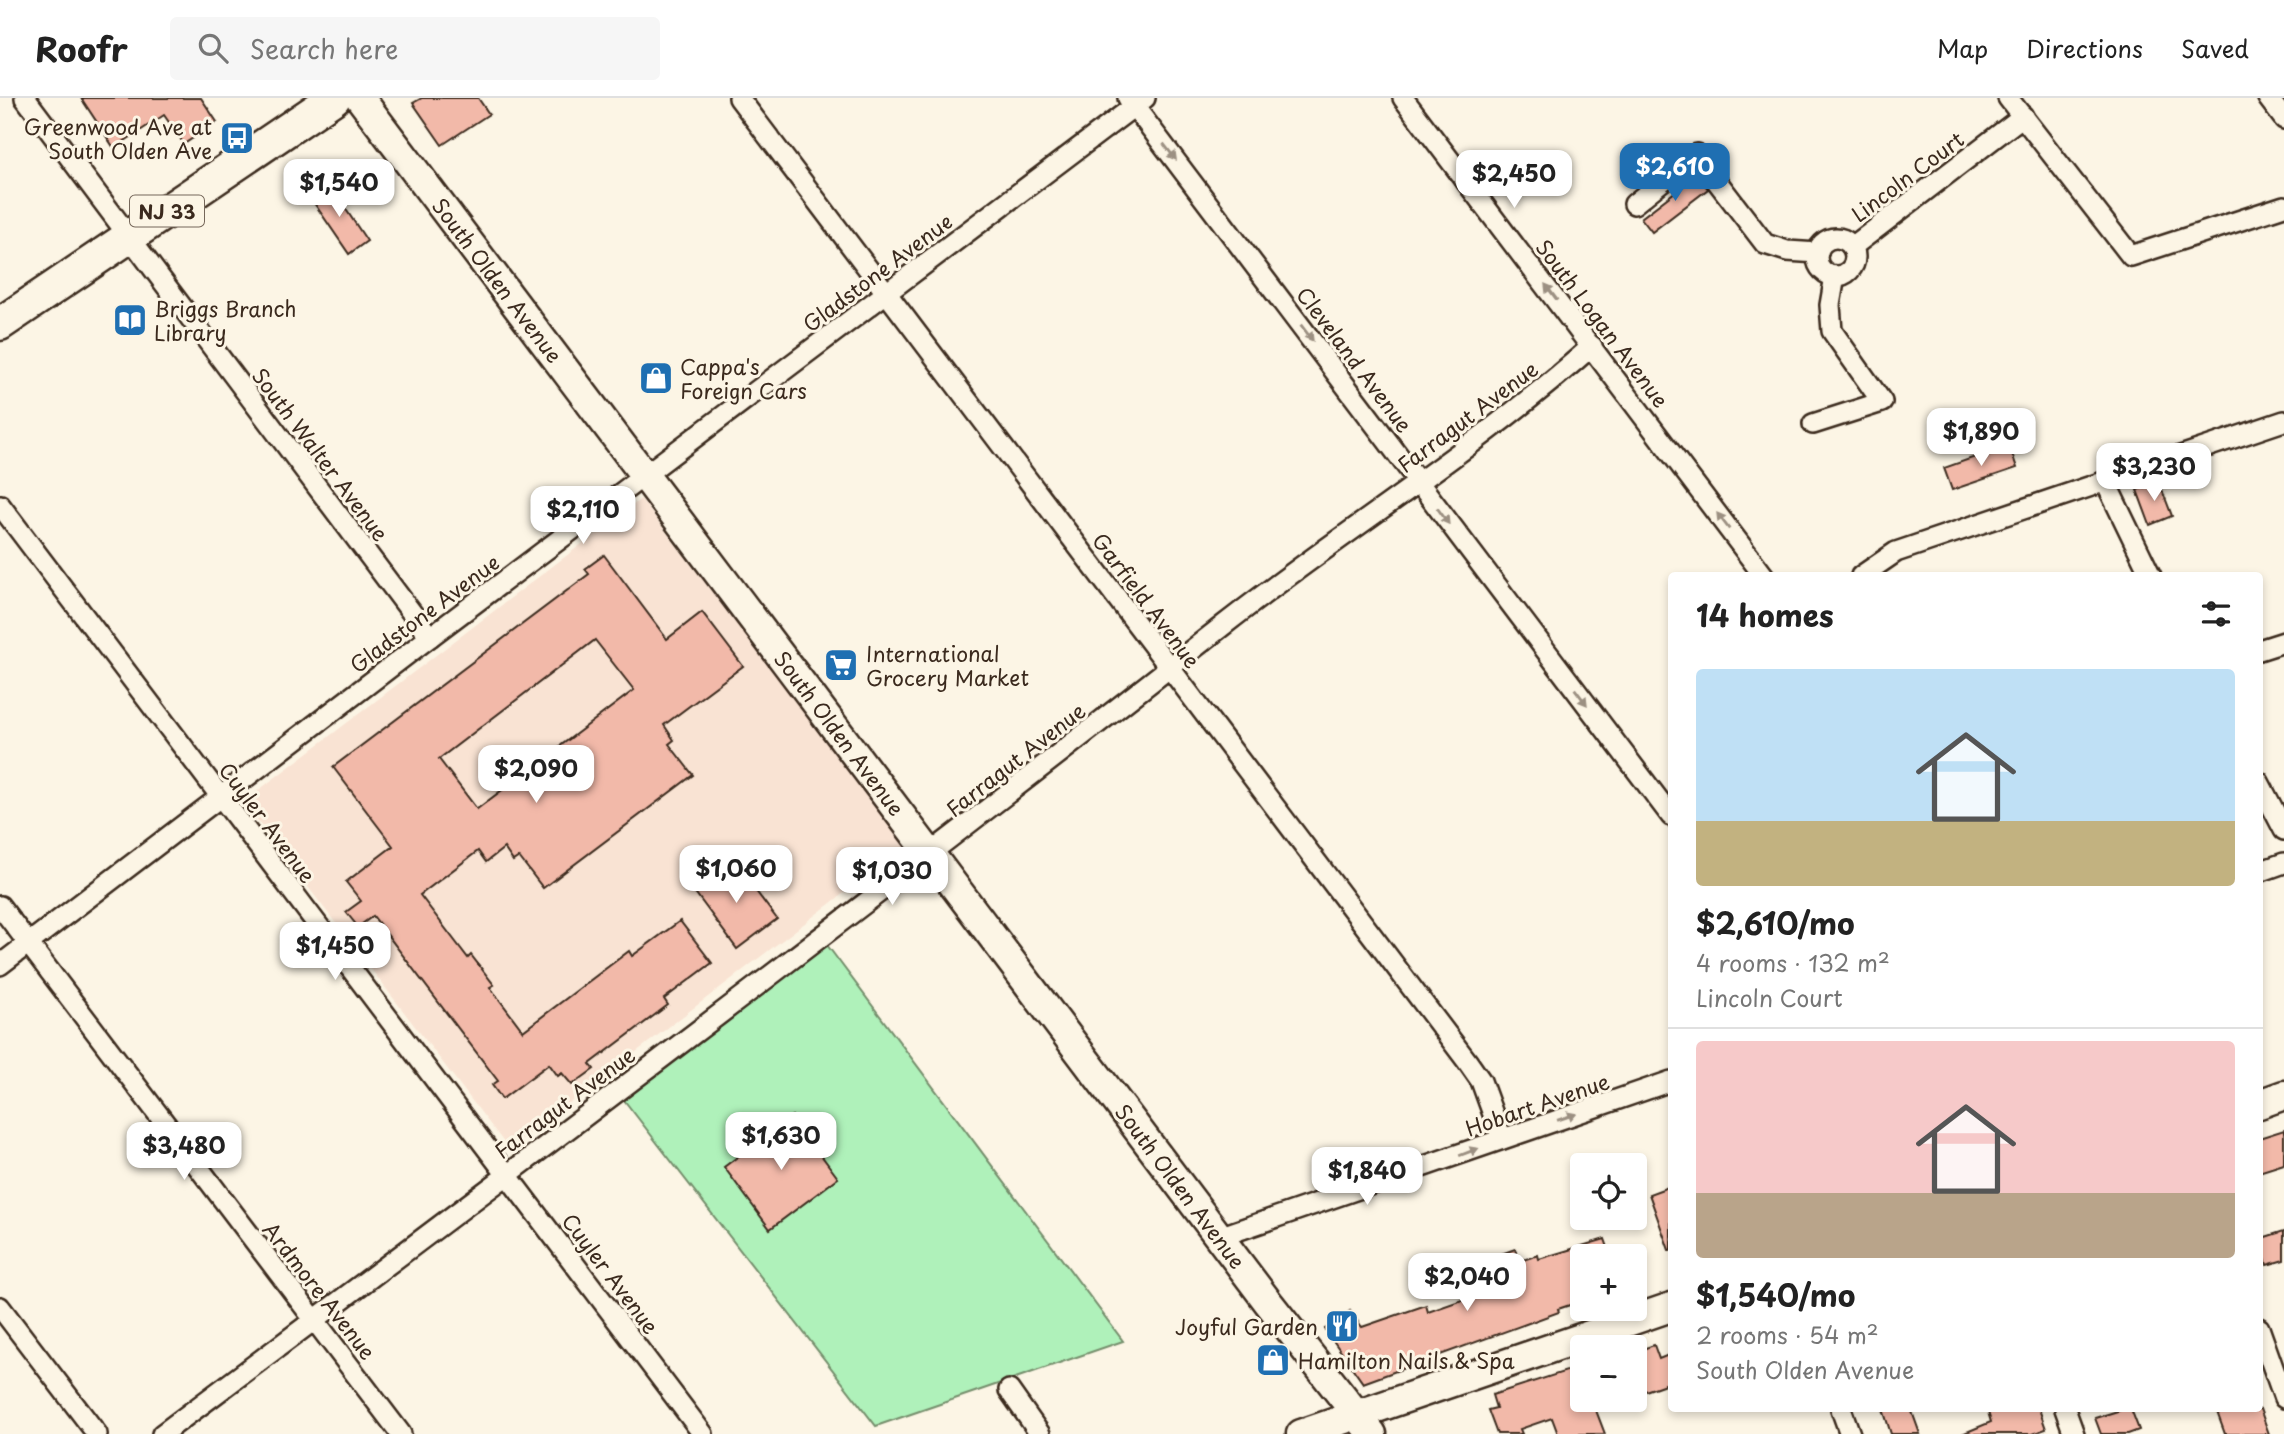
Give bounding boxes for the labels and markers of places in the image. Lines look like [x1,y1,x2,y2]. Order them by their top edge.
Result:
place label: Greenwood Ave at South Olden Ave [24,110,212,166]
bus stop icon: Greenwood Ave at South Olden Ave [218,119,256,157]
pin: $2,610 [1618,144,1732,203]
pin: $2,450 [1457,150,1571,210]
pin: $1,540 [282,159,396,219]
place label: Briggs Branch Library [154,292,297,348]
library icon: Briggs Branch Library [111,301,149,339]
place label: Cappa's Foreign Cars [680,350,807,406]
shop icon: Cappa's Foreign Cars [637,359,675,397]
pin: $1,890 [1924,408,2038,468]
pin: $3,230 [2097,444,2211,503]
pin: $2,110 [526,486,640,546]
place label: International Grocery Market [866,637,1029,693]
supermarket icon: International Grocery Market [822,646,860,684]
pin: $2,090 [479,746,593,805]
pin: $1,060 [679,846,793,905]
pin: $1,030 [835,848,949,907]
pin: $1,450 [278,922,392,982]
pin: $1,630 [724,1112,838,1172]
pin: $3,480 [127,1122,241,1182]
pin: $1,840 [1310,1148,1424,1207]
pin: $2,040 [1410,1254,1524,1313]
restaurant icon: Joyful Garden [1323,1307,1361,1345]
place label: Joyful Garden [1175,1310,1318,1342]
shop icon: Hamilton Nails & Spa [1254,1341,1292,1379]
place label: Hamilton Nails & Spa [1298,1344,1515,1376]

